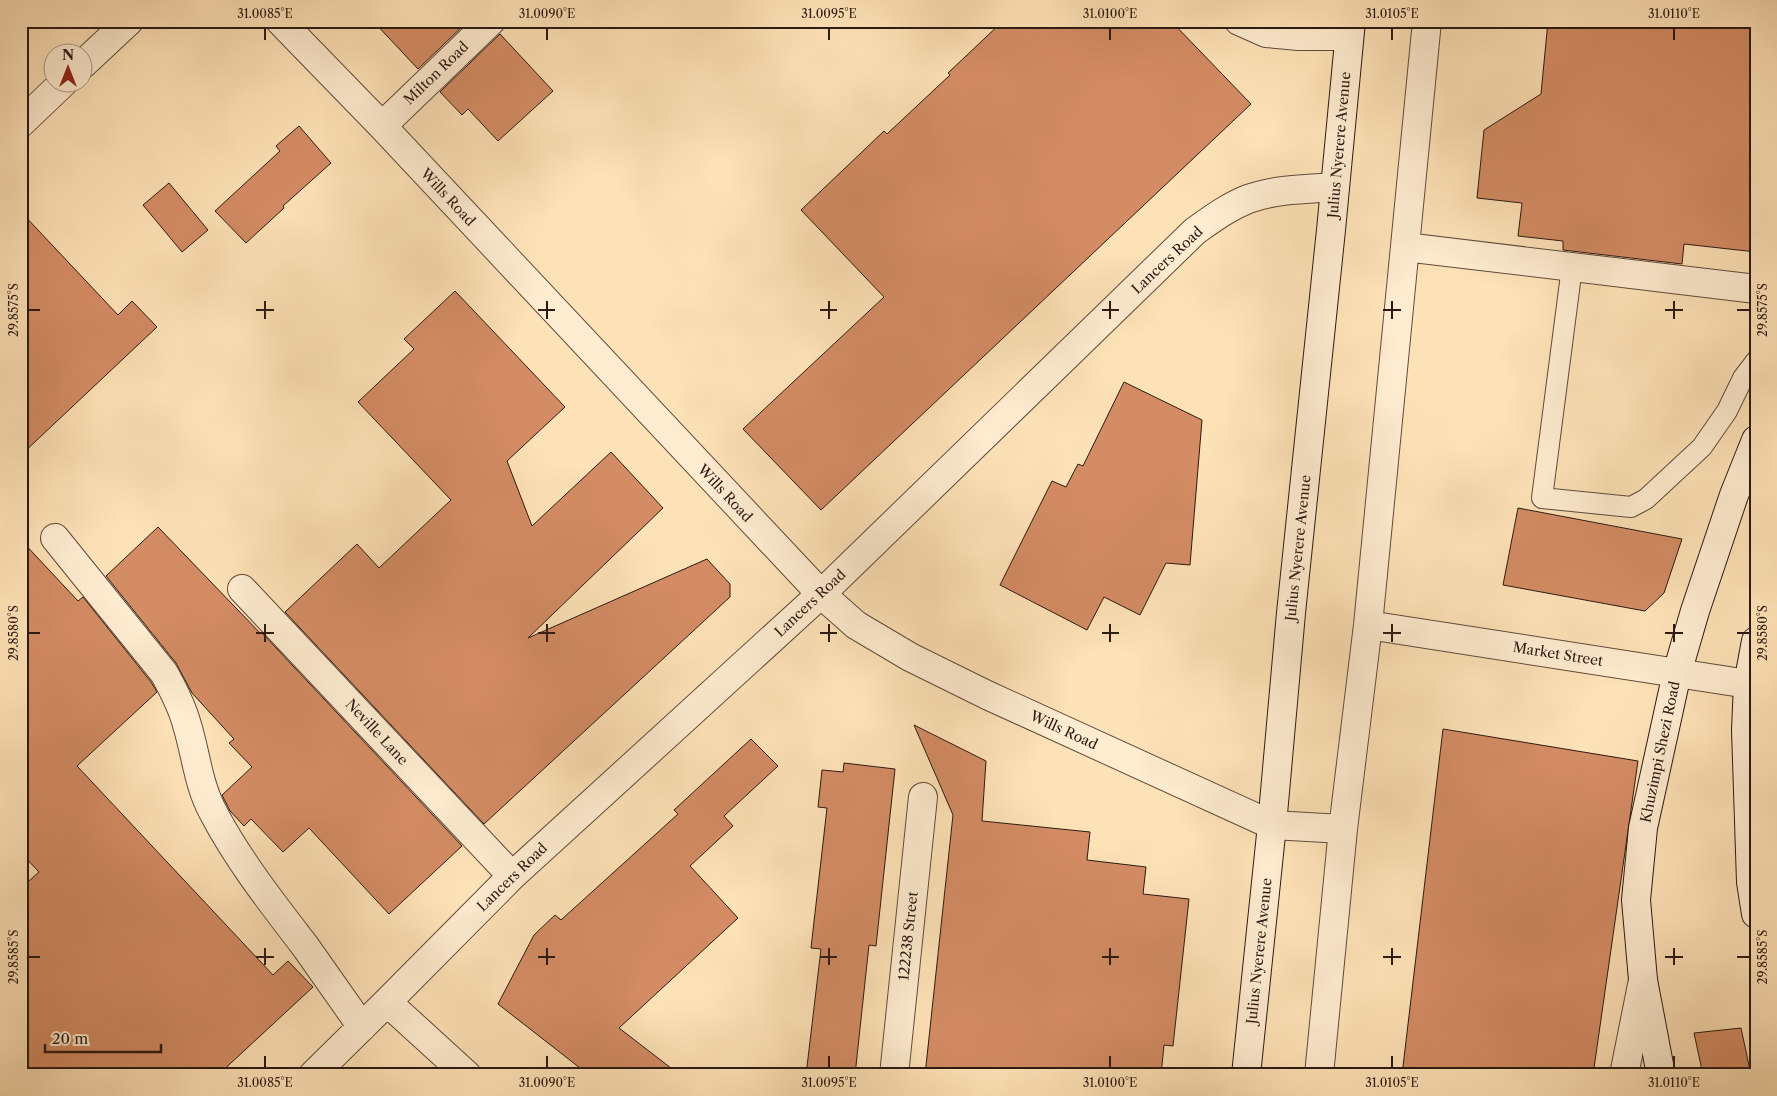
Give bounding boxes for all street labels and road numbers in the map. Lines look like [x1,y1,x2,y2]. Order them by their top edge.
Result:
street label: Milton Road [400,37,473,108]
street label: Julius Nyerere Avenue [1323,71,1354,221]
street label: Wills Road [416,164,480,230]
street label: Lancers Road [1128,222,1207,298]
street label: Wills Road [693,460,757,526]
street label: Julius Nyerere Avenue [1281,474,1315,624]
street label: Lancers Road [771,565,850,641]
street label: Market Street [1512,638,1604,670]
street label: Khuzimpi Shezi Road [1636,679,1684,824]
street label: Neville Lane [342,695,412,769]
street label: Wills Road [1027,706,1101,754]
street label: Lancers Road [473,839,551,915]
street label: Julius Nyerere Avenue [1242,877,1276,1027]
street label: 122238 Street [894,891,922,981]

